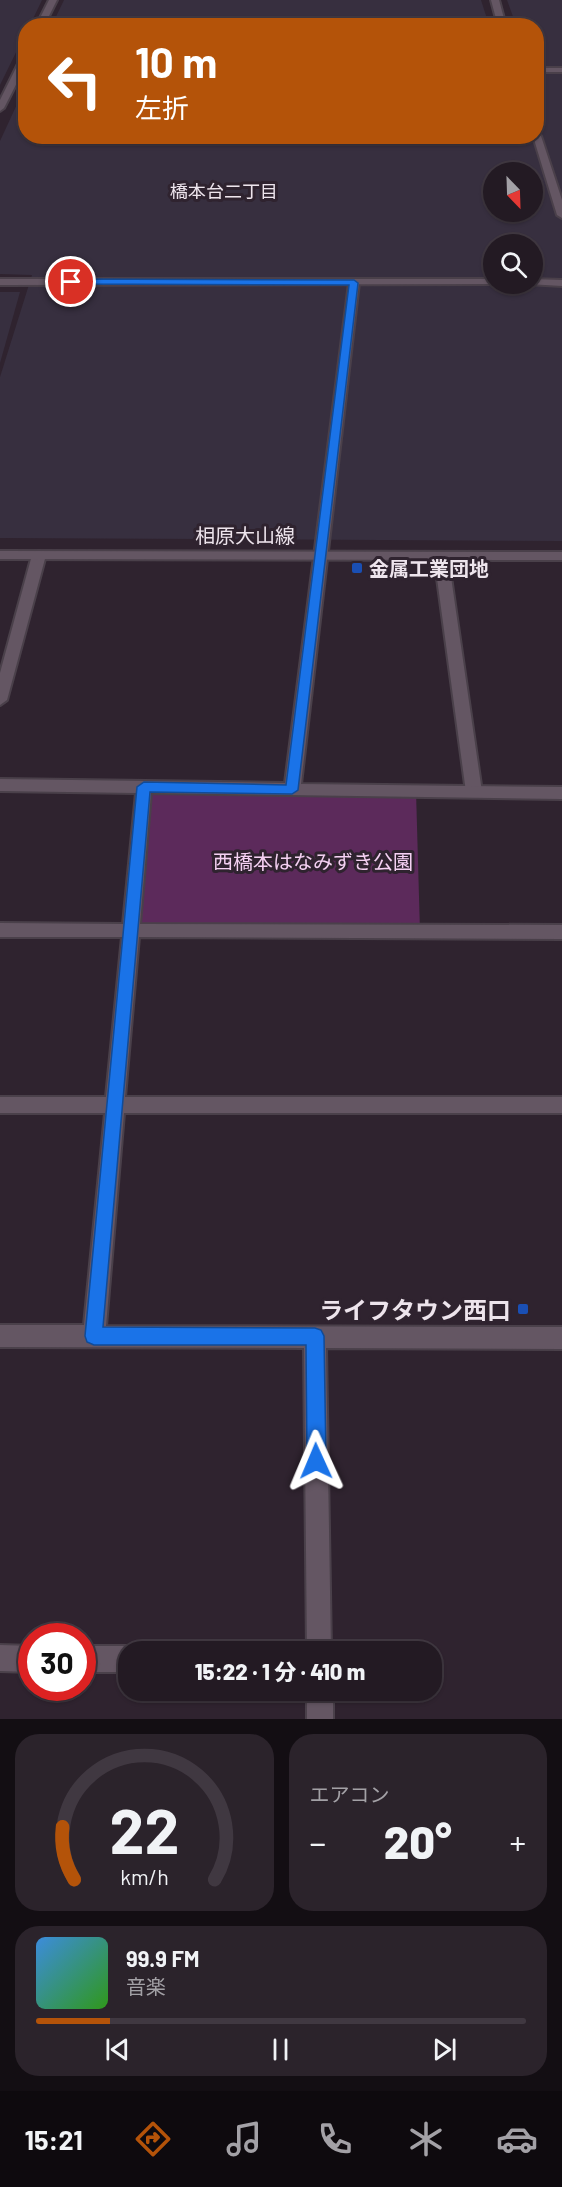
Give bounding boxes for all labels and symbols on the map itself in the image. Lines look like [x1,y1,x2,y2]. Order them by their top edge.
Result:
north arrow [483,162,543,222]
district label: 橋本台二丁目 [170,180,278,202]
pin [45,256,96,307]
street label: 相原大山線 [195,523,295,547]
place label: 金属工業団地 [369,556,489,580]
marker: 金属工業団地 [350,561,364,575]
park label: 西橋本はなみずき公園 [213,849,413,873]
place label: ライフタウン西口 [319,1295,511,1324]
marker: ライフタウン西口 [516,1302,530,1316]
position arrow [284,1429,348,1493]
speed limit sign: 30 [18,1623,96,1701]

